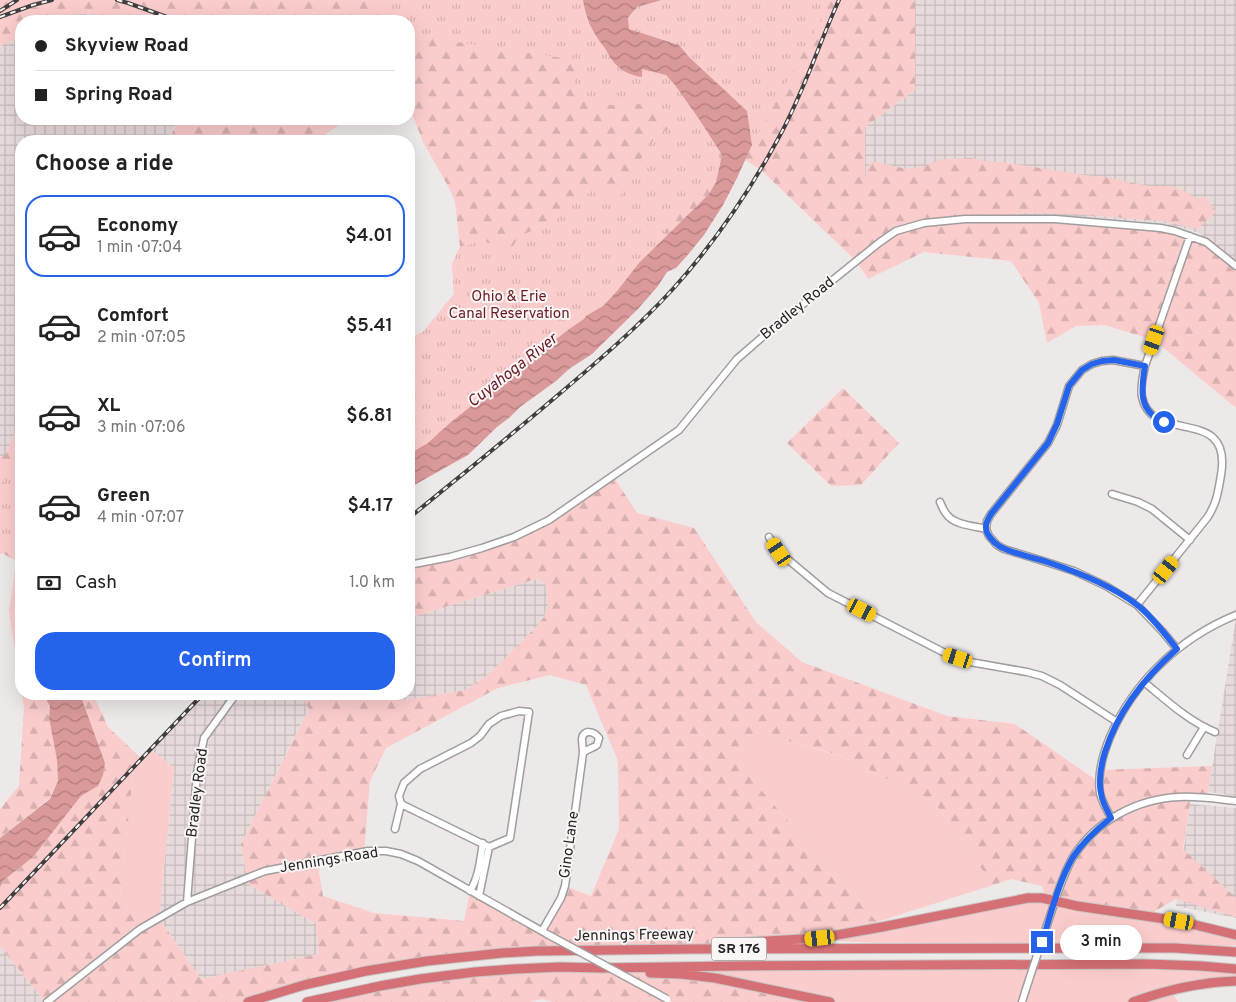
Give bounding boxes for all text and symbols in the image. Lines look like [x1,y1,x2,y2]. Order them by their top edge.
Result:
text: Skyview Road [65,34,189,58]
text: Spring Road [65,83,173,107]
text: Choose a ride [35,151,173,178]
icon: car [37,214,82,259]
text: Economy [97,214,178,238]
text: $4.01 [345,224,393,248]
text: 1 min · 07:04 [97,238,182,258]
street label: Bradley Road [757,273,839,345]
park label: Ohio & Erie Canal Reservation [448,288,570,324]
icon: car [37,304,82,349]
text: Comfort [97,304,169,328]
text: $5.41 [346,314,393,338]
car [1142,323,1165,357]
text: 2 min · 07:05 [97,328,186,348]
water label: Cuyahoga River [464,328,564,412]
icon: car [37,394,82,439]
text: XL [97,394,120,418]
text: $6.81 [346,404,393,428]
route start [1153,411,1175,433]
text: 3 min · 07:06 [97,418,185,438]
icon: car [37,484,82,529]
text: Green [97,484,150,508]
text: $4.17 [348,494,393,518]
text: 4 min · 07:07 [97,508,184,528]
car [764,535,793,569]
car [1150,554,1181,586]
icon: cash [35,569,63,597]
text: Cash [75,571,117,595]
text: 1.0 km [349,573,395,593]
car [845,597,878,623]
button: Confirm [35,632,395,690]
car [941,646,974,670]
street label: Bradley Road [183,747,213,839]
street label: Gino Lane [556,810,584,880]
street label: Jennings Road [278,844,380,878]
car [1162,911,1195,931]
callout: 3 min [1060,924,1142,960]
street label: Jennings Freeway [574,925,694,947]
car [804,929,835,947]
route end [1031,931,1053,953]
text: 3 min [1080,932,1122,952]
road number: SR 176 [712,938,766,961]

